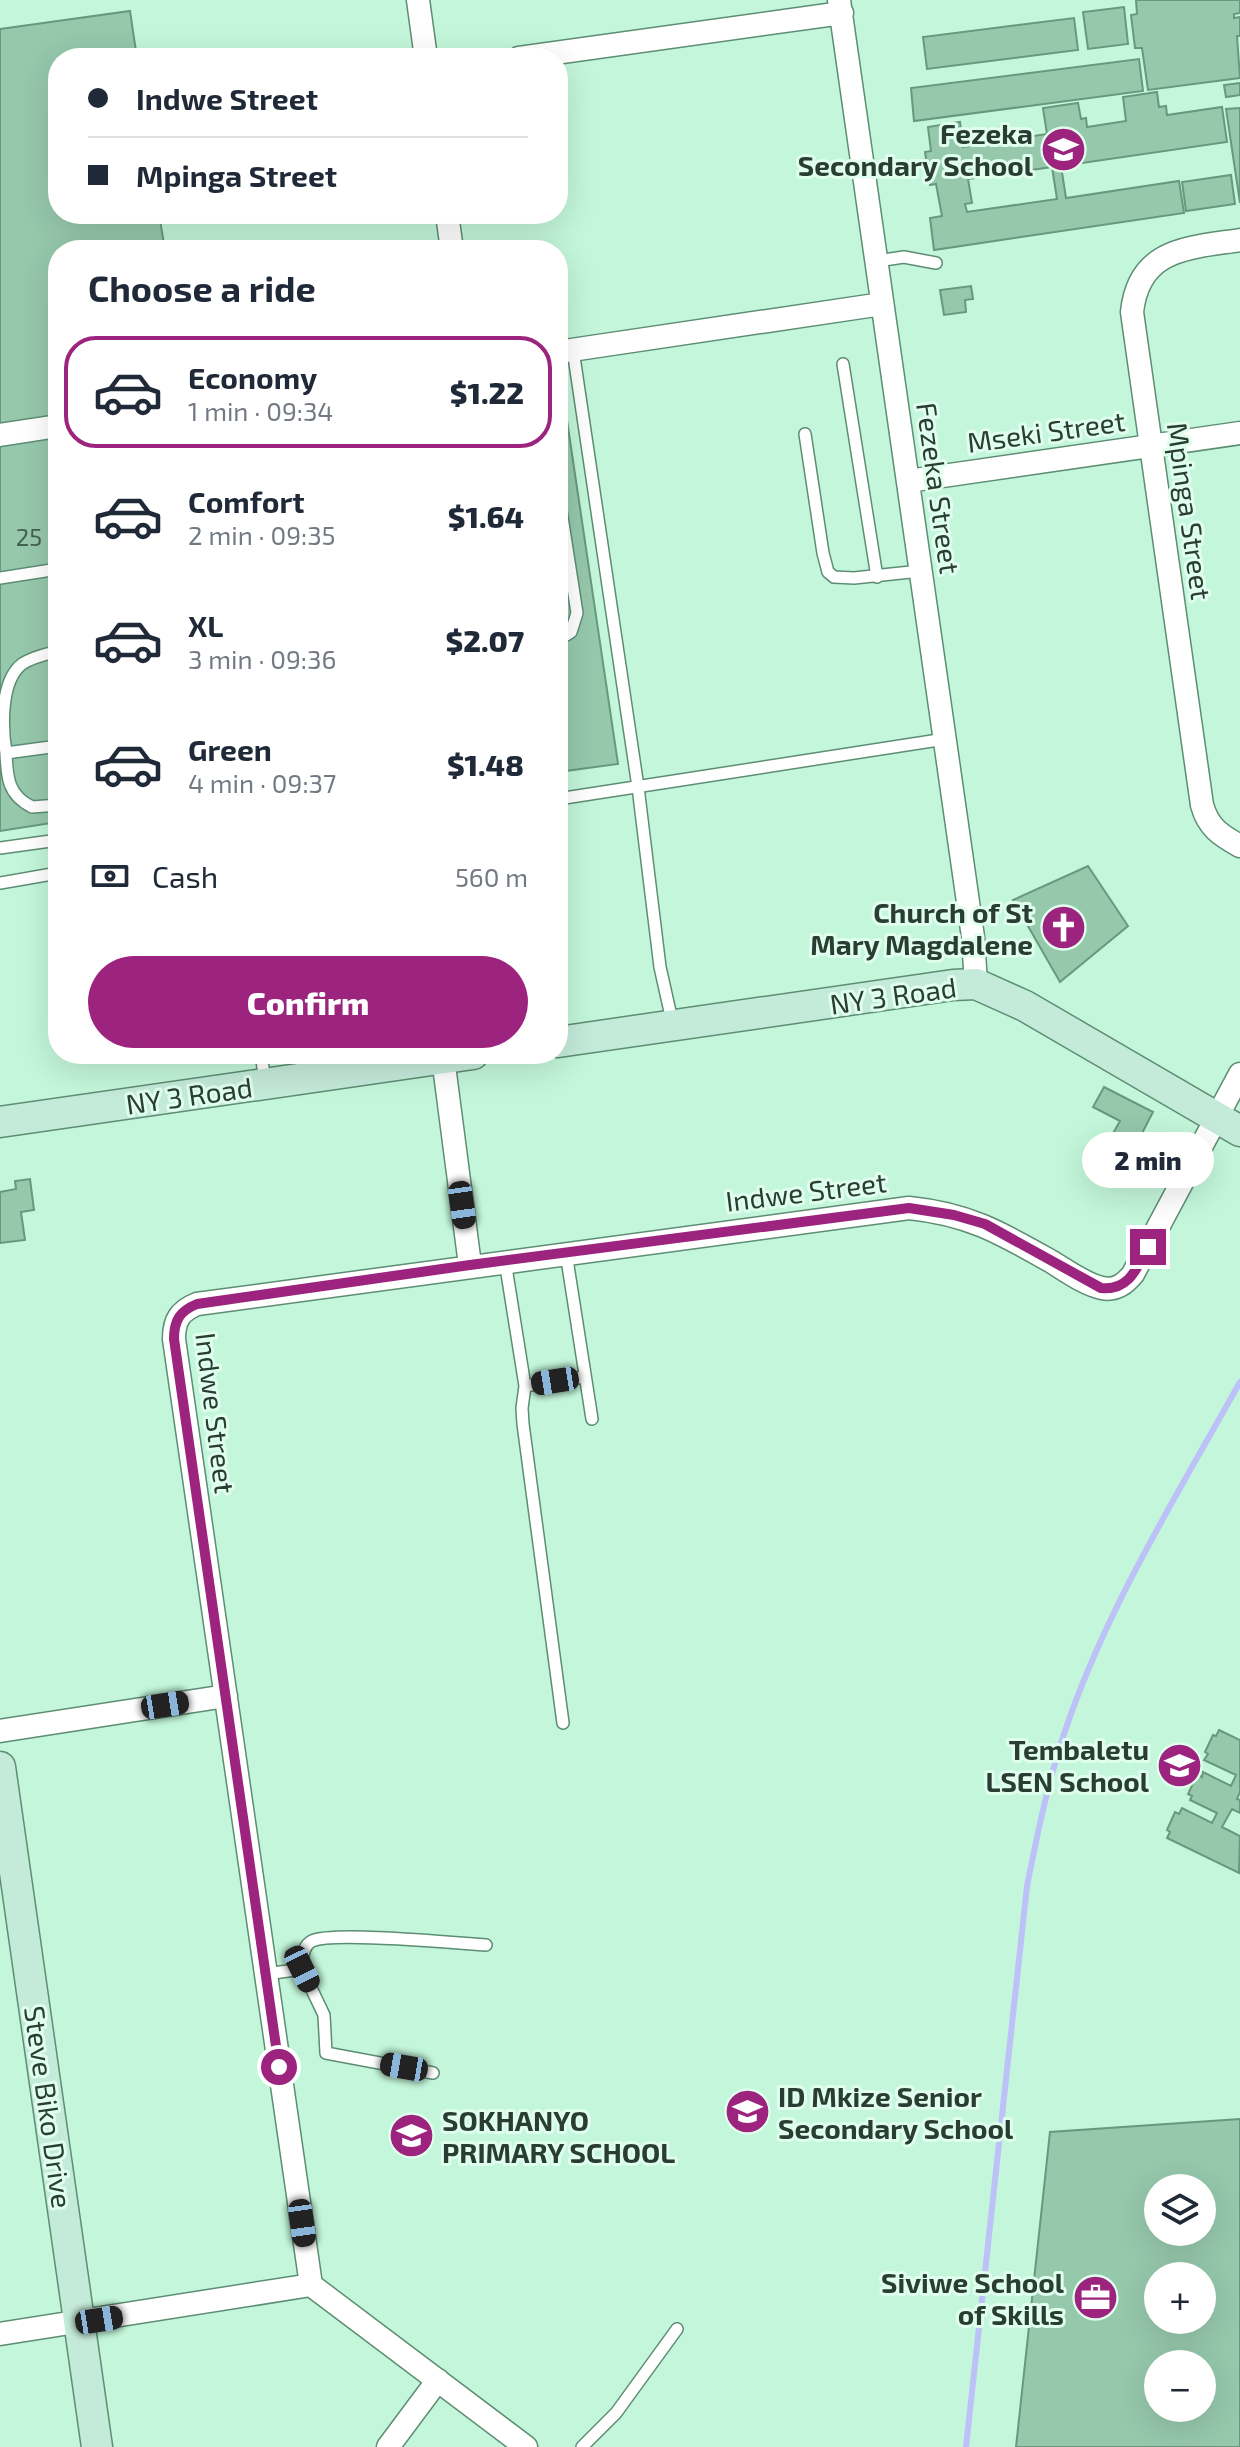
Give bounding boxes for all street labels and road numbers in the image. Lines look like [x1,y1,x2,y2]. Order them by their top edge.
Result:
street label: Fezeka Street [910,400,968,576]
street label: Mseki Street [965,403,1127,459]
street label: Mpinga Street [1161,420,1219,602]
street label: NY 3 Road [828,969,958,1021]
street label: NY 3 Road [124,1069,254,1121]
street label: Indwe Street [724,1164,888,1218]
street label: Indwe Street [189,1331,243,1495]
street label: Steve Biko Drive [18,2004,80,2210]

